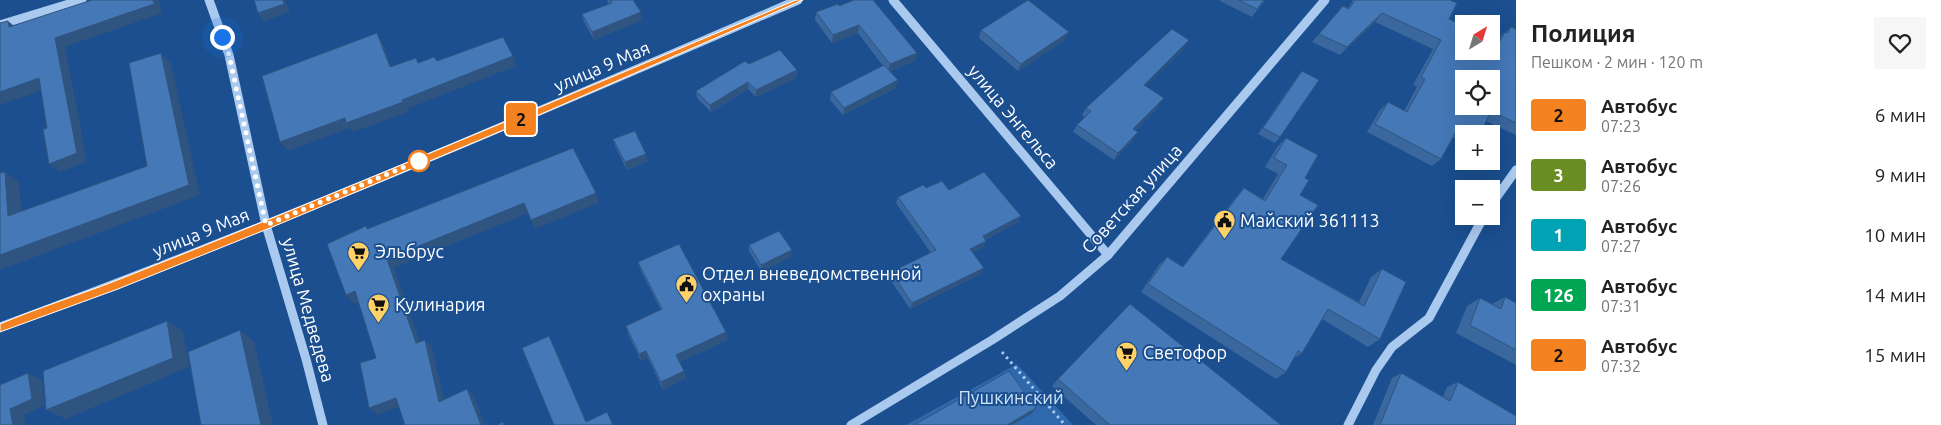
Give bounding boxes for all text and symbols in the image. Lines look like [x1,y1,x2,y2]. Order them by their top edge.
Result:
north arrow [1455,15,1500,60]
map controls [1455,15,1500,225]
button: heart [1874,17,1926,69]
text: Полиция [1531,20,1636,47]
your location [210,25,235,50]
street label: улица 9 Мая [551,37,653,95]
text: Пешком · 2 мин · 120 m [1531,53,1703,71]
street label: улица Энгельса [964,60,1063,172]
button: locate [1455,70,1500,115]
text: Автобус [1601,95,1677,117]
line badge: 2 [505,103,537,135]
text: 6 мин [1875,104,1926,126]
text: 2 [1553,105,1564,125]
text: 2 [516,109,526,129]
text: 07:23 [1601,117,1641,135]
button: + [1455,125,1500,170]
street label: Советская улица [1077,140,1185,257]
unlabelled marker [408,150,430,172]
text: Автобус [1601,155,1677,177]
text: 9 мин [1875,164,1926,186]
text: 3 [1553,165,1564,185]
text: 07:26 [1601,177,1641,195]
button: − [1455,180,1500,225]
street label: улица 9 Мая [149,204,252,260]
public building icon: Майский 361113 [1212,209,1236,240]
place label: Майский 361113 [1240,210,1380,230]
text: Автобус [1601,215,1677,237]
text: 10 мин [1864,224,1926,246]
text: 1 [1553,225,1564,245]
street label: улица Медведева [279,235,339,384]
text: 07:27 [1601,237,1641,255]
supermarket icon: Эльбрус [347,240,371,271]
place label: Эльбрус [375,241,444,261]
place label: Отдел вневедомственной охраны [702,263,922,304]
public building icon: Отдел вневедомственной охраны [674,272,698,303]
text: Автобус [1601,275,1677,297]
text: 14 мин [1864,284,1926,306]
text: 126 [1543,285,1574,305]
supermarket icon: Кулинария [367,293,391,324]
place label: Кулинария [395,294,486,314]
text: 07:31 [1601,297,1641,315]
text: Автобус [1601,335,1677,357]
supermarket icon: Светофор [1115,341,1139,372]
place label: Светофор [1143,342,1227,362]
text: 15 мин [1864,344,1926,366]
text: 2 [1553,345,1564,365]
text: 07:32 [1601,357,1641,375]
park label: Пушкинский [958,387,1064,407]

